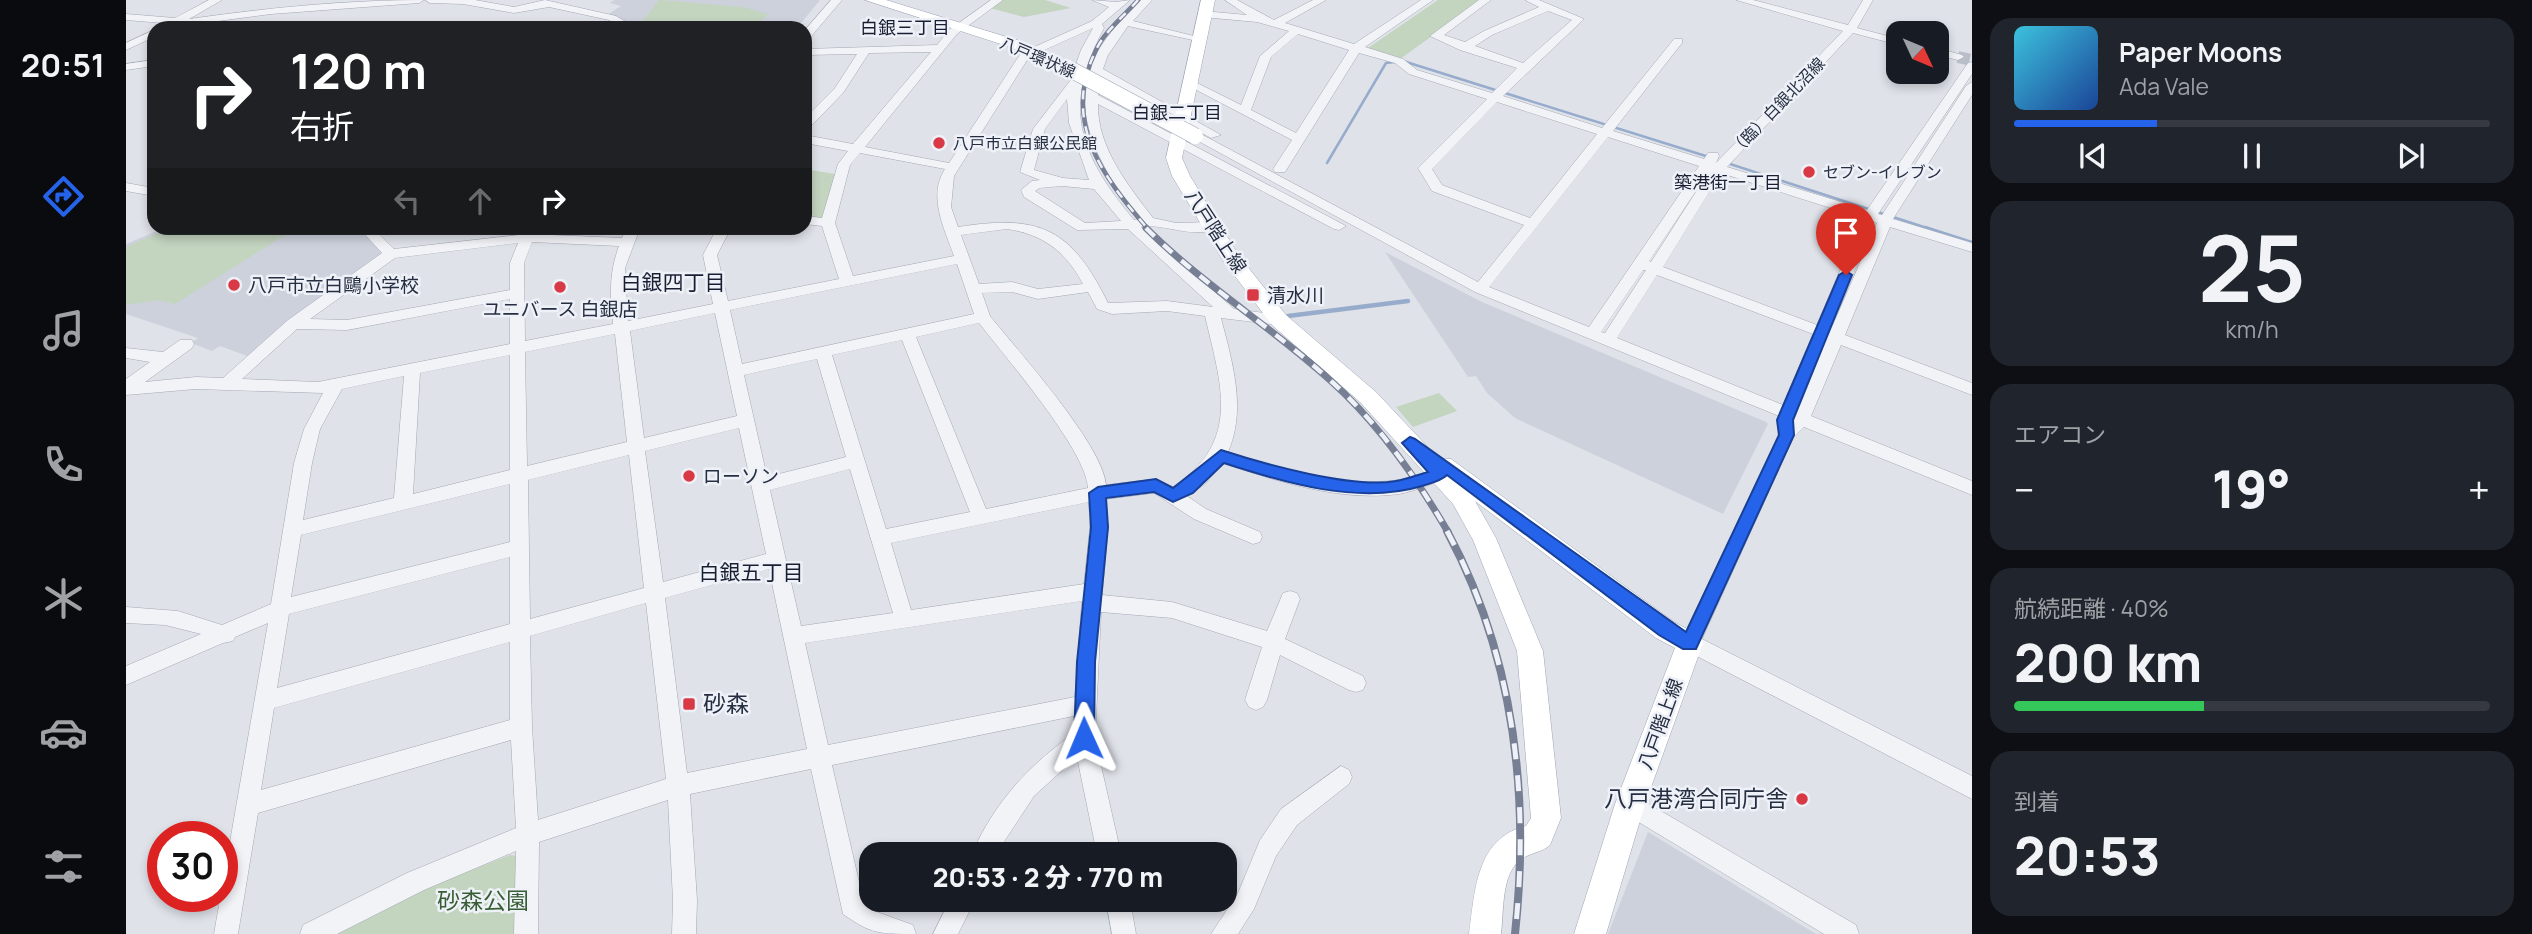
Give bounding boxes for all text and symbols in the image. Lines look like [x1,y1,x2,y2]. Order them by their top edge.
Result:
district label: 白銀三丁目 [860,15,950,39]
north arrow [1886,21,1950,84]
map controls [1886,21,1949,84]
street label: 八戸環状線 [997,31,1079,83]
text: Paper Moons [2119,34,2282,70]
text: 120 m [290,37,427,104]
text: 20:51 [21,43,105,87]
icon: right [175,49,266,140]
street label: （臨）白銀北沼線 [1725,52,1829,160]
text: Ada Vale [2119,70,2209,102]
district label: 白銀二丁目 [1132,100,1222,124]
text: 右折 [290,104,354,148]
place label: 八戸市立白銀公民館 [953,132,1097,154]
marker: 八戸市立白銀公民館 [931,135,947,151]
icon: previous [2074,137,2112,175]
icon: pause [2233,137,2271,175]
icon: next [2392,137,2430,175]
place label: セブン-イレブン [1823,161,1942,183]
marker: セブン-イレブン [1801,164,1817,180]
district label: 築港街一丁目 [1674,170,1782,194]
icon: directions [39,172,88,221]
icon: left [388,182,426,220]
icon: ahead [461,182,499,220]
icon: right [534,182,572,220]
street label: 八戸階上線 [1179,184,1253,278]
pin [1816,203,1876,275]
text: 25 [2198,205,2306,329]
icon: arrive [1827,214,1865,252]
district label: 白銀四丁目 [621,268,726,296]
place label: 八戸市立白鷗小学校 [248,272,419,298]
marker: 八戸市立白鷗小学校 [226,277,242,293]
marker: ユニバース 白銀店 [552,279,568,295]
place label: 清水川 [1267,282,1324,308]
marker: 清水川 [1245,287,1261,303]
place label: ユニバース 白銀店 [483,296,637,322]
icon: music [39,306,88,355]
text: km/h [2225,313,2279,345]
text: エアコン [2014,418,2106,450]
icon: phone [39,440,88,489]
text: 19° [2212,453,2291,524]
place label: ローソン [703,463,779,489]
text: − [2014,463,2035,515]
text: + [2468,463,2490,515]
marker: ローソン [681,468,697,484]
district label: 白銀五丁目 [699,558,804,586]
icon: climate [39,574,88,623]
text: 航続距離 · 40% [2014,592,2169,624]
text: 200 km [2014,627,2202,698]
street label: 八戸階上線 [1632,675,1688,773]
place label: 砂森 [703,687,749,719]
marker: 砂森 [681,696,697,712]
position arrow [1047,701,1121,775]
icon: car [39,708,88,757]
place label: 八戸港湾合同庁舎 [1604,782,1788,814]
text: 到着 [2014,785,2060,817]
marker: 八戸港湾合同庁舎 [1794,791,1810,807]
text: 20:53 [2014,820,2160,891]
speed limit sign: 30 [147,821,238,912]
icon: filters [39,842,88,891]
text: 20:53 · 2 分 · 770 m [933,859,1163,895]
park label: 砂森公園 [437,884,529,916]

